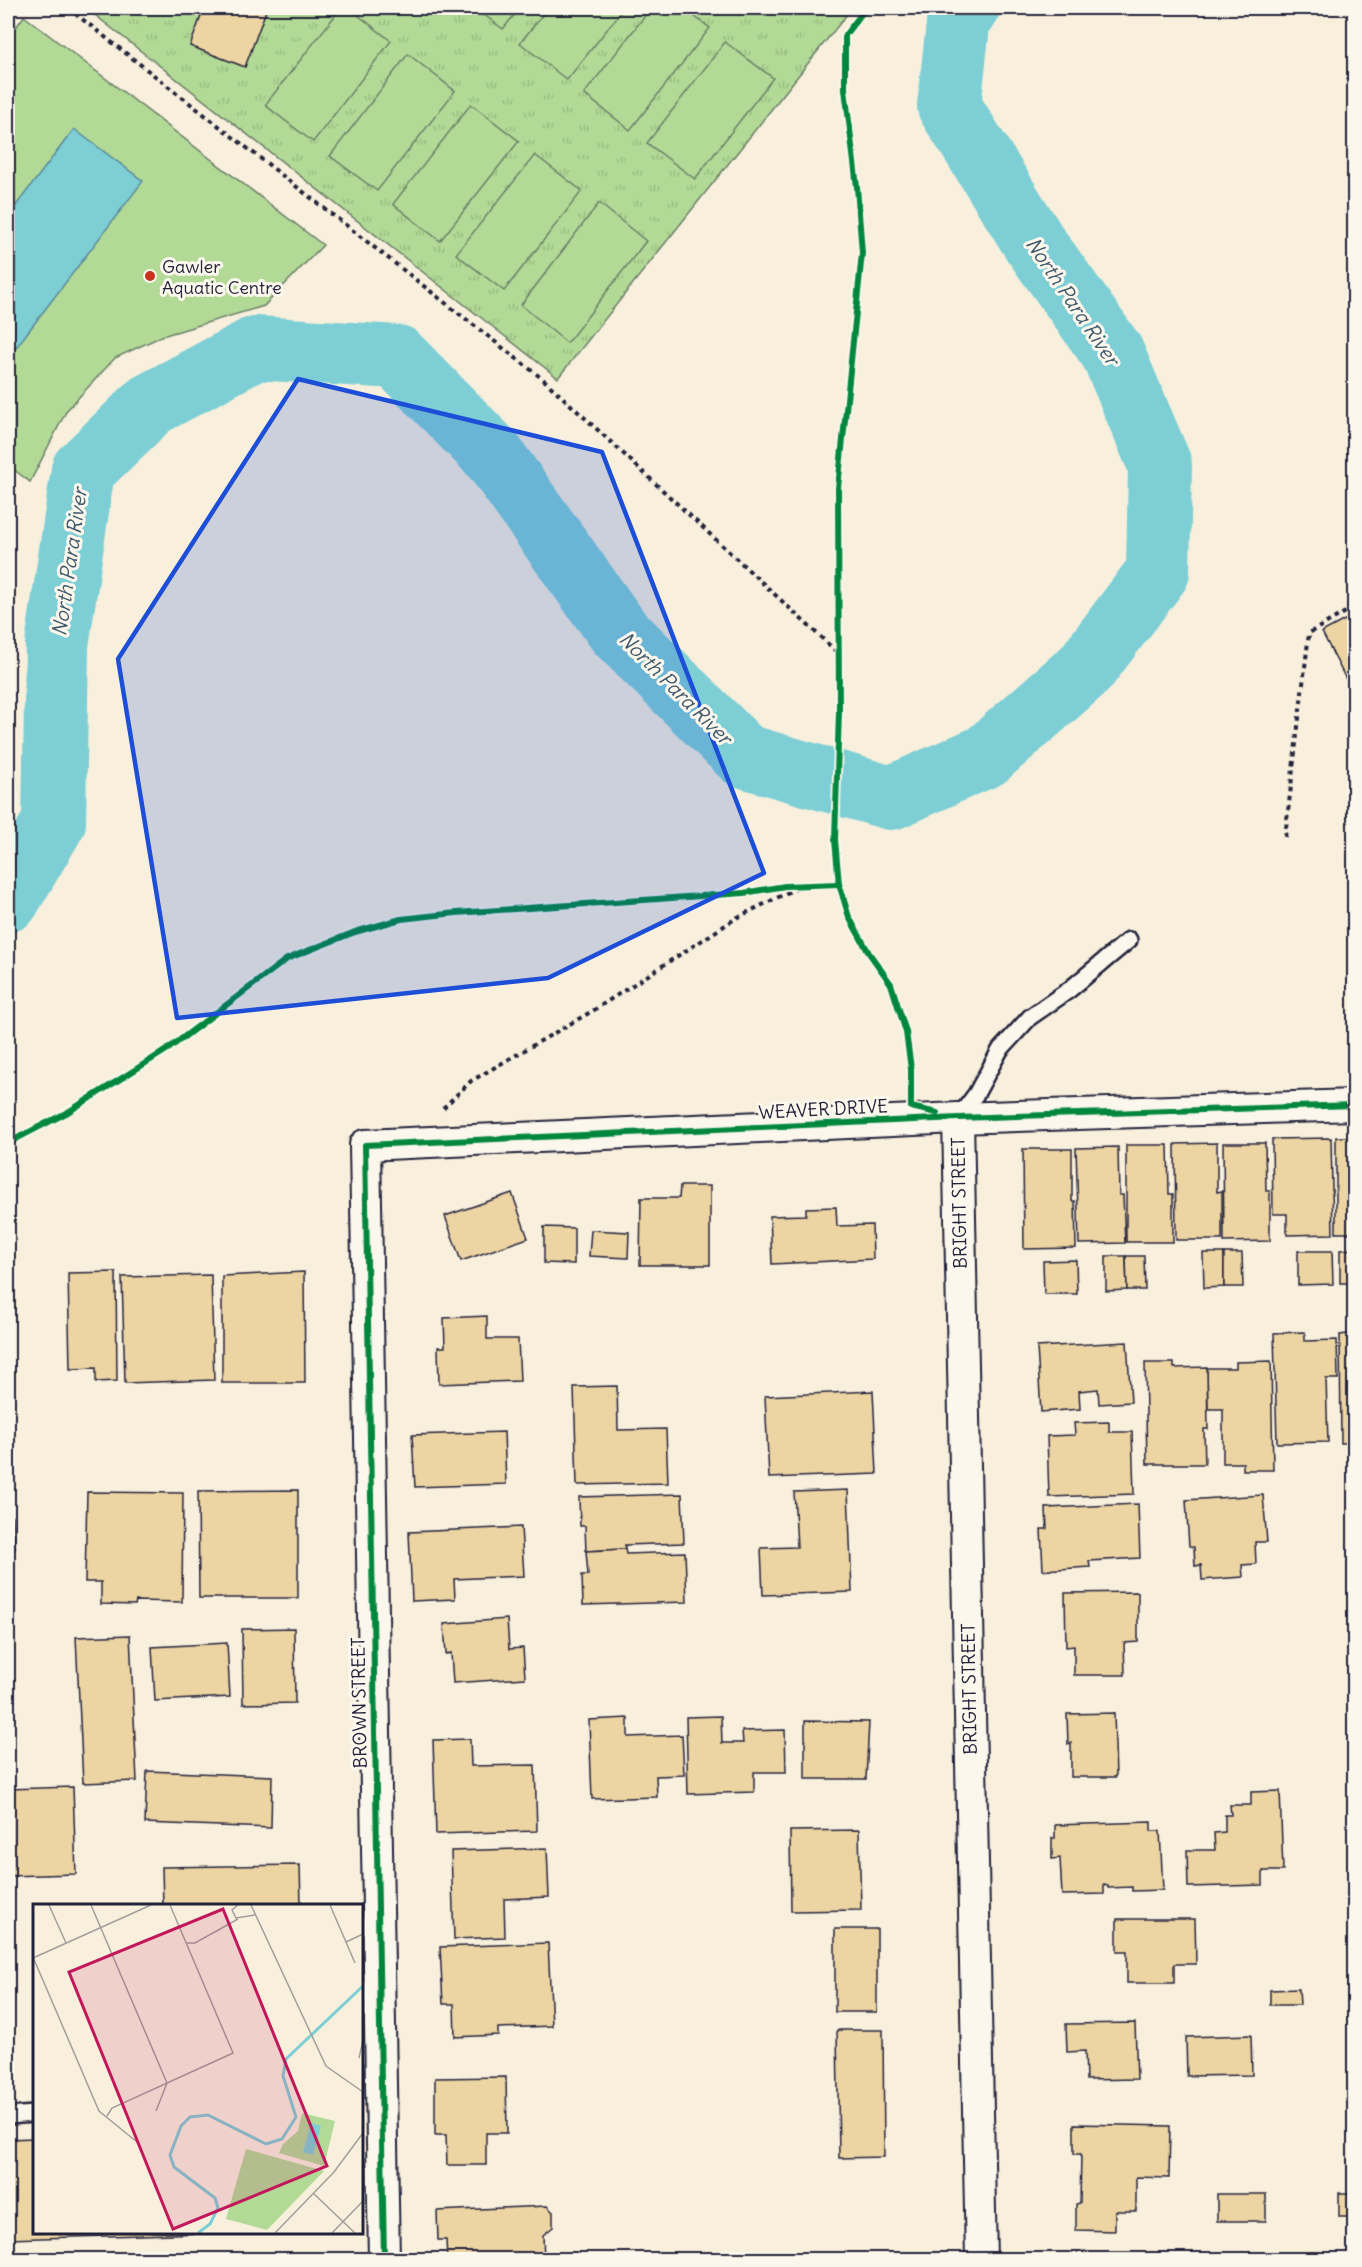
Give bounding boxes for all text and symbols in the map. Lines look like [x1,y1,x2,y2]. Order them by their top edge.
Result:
water label: North Para River [1021,232,1127,372]
place label: Gawler Aquatic Centre [162,255,282,299]
marker: Gawler Aquatic Centre [143,269,157,283]
water label: North Para River [46,484,92,638]
water label: North Para River [614,626,740,752]
street label: WEAVER DRIVE [758,1094,888,1124]
street label: BRIGHT STREET [946,1137,972,1269]
street label: BRIGHT STREET [956,1623,982,1755]
street label: BROWN STREET [346,1637,372,1769]
inset map [33,1904,363,2234]

